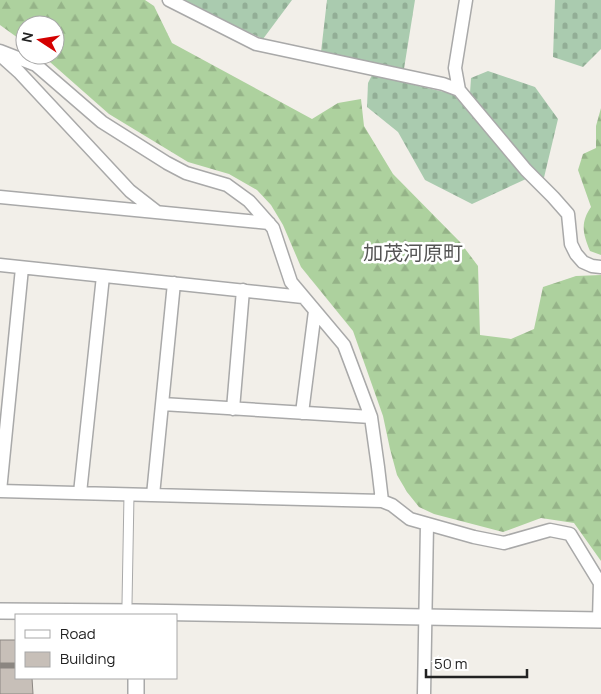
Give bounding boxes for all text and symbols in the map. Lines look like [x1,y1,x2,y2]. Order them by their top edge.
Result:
north arrow [15,15,65,65]
text: N [16,30,37,44]
district label: 加茂河原町 [363,239,463,266]
legend [15,614,178,679]
text: Road [60,623,96,644]
scale bar [426,646,527,678]
text: Building [60,648,115,669]
text: 50 m [434,653,468,674]

